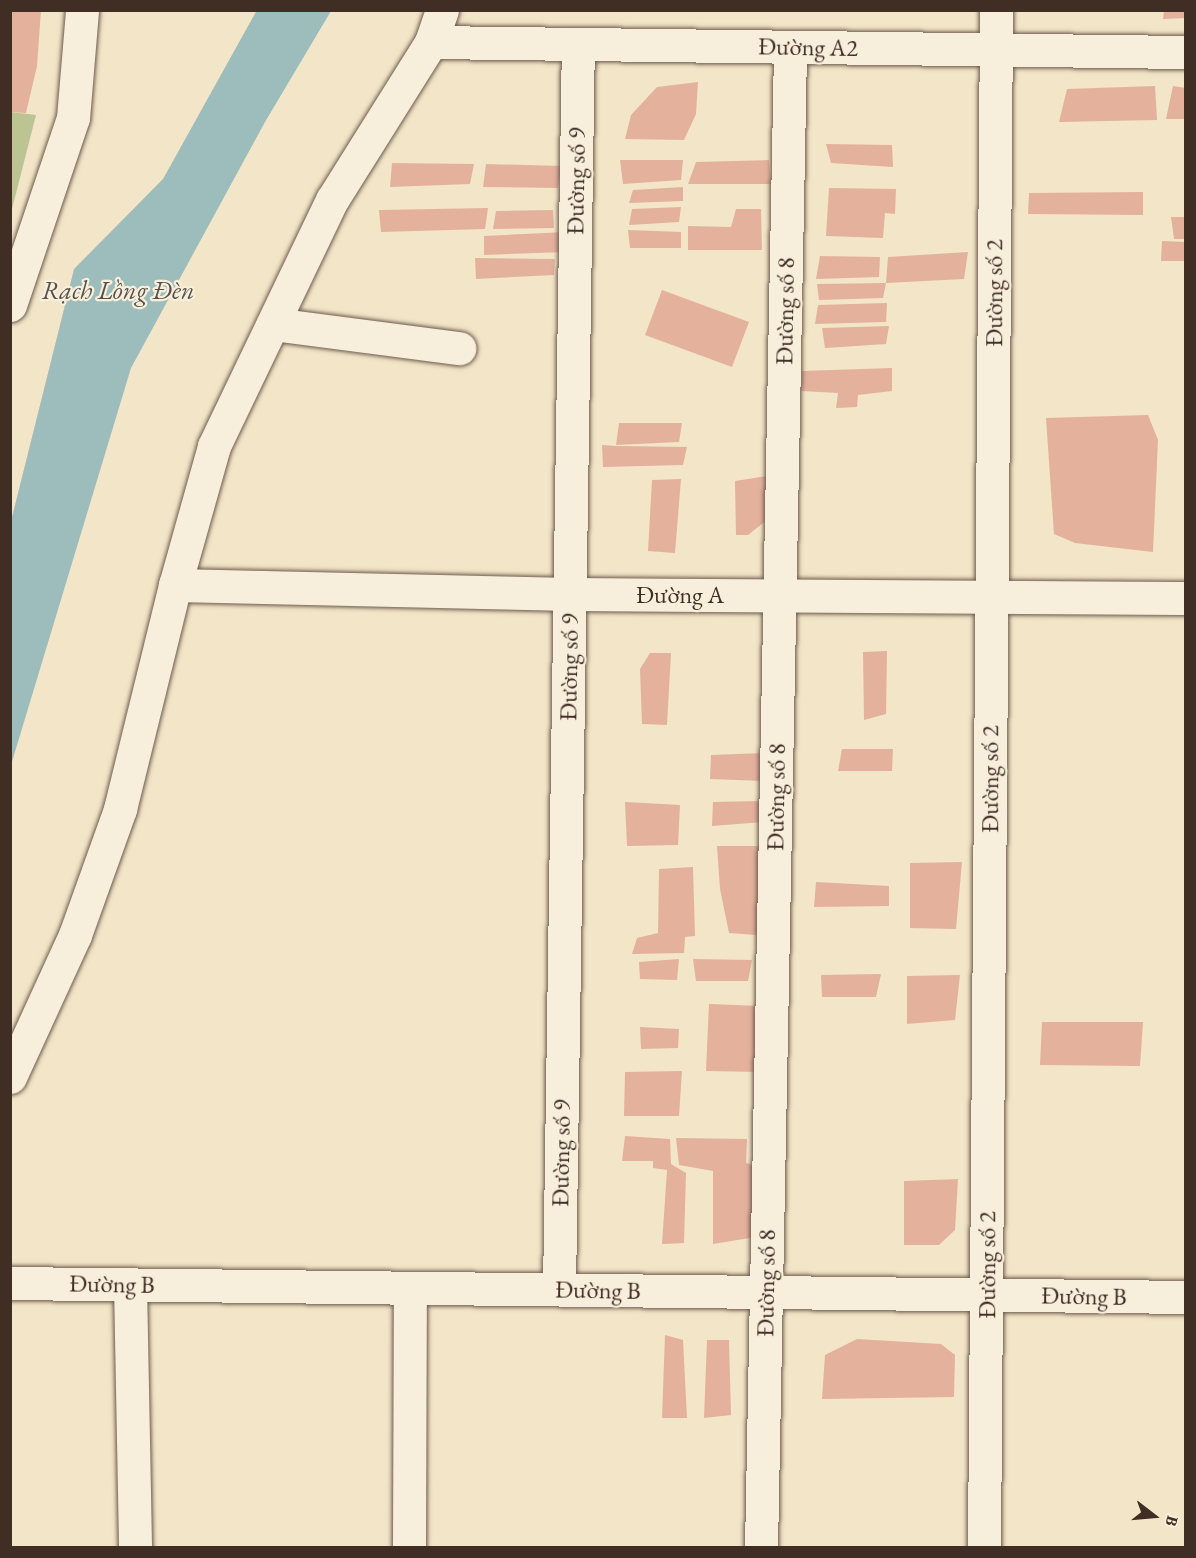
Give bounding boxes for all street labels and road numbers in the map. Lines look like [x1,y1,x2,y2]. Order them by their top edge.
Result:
street label: Đường A2 [758,32,858,62]
street label: Đường số 9 [561,127,591,235]
street label: Đường số 2 [980,239,1008,347]
street label: Đường số 8 [770,257,800,365]
street label: Đường A [636,581,724,609]
street label: Đường số 9 [554,613,584,721]
street label: Đường số 2 [976,725,1004,833]
street label: Đường số 8 [761,743,791,851]
street label: Đường số 9 [546,1099,576,1207]
street label: Đường số 2 [973,1211,1001,1319]
street label: Đường số 8 [751,1229,781,1337]
street label: Đường B [69,1269,155,1299]
street label: Đường B [555,1275,641,1305]
street label: Đường B [1041,1281,1127,1311]

